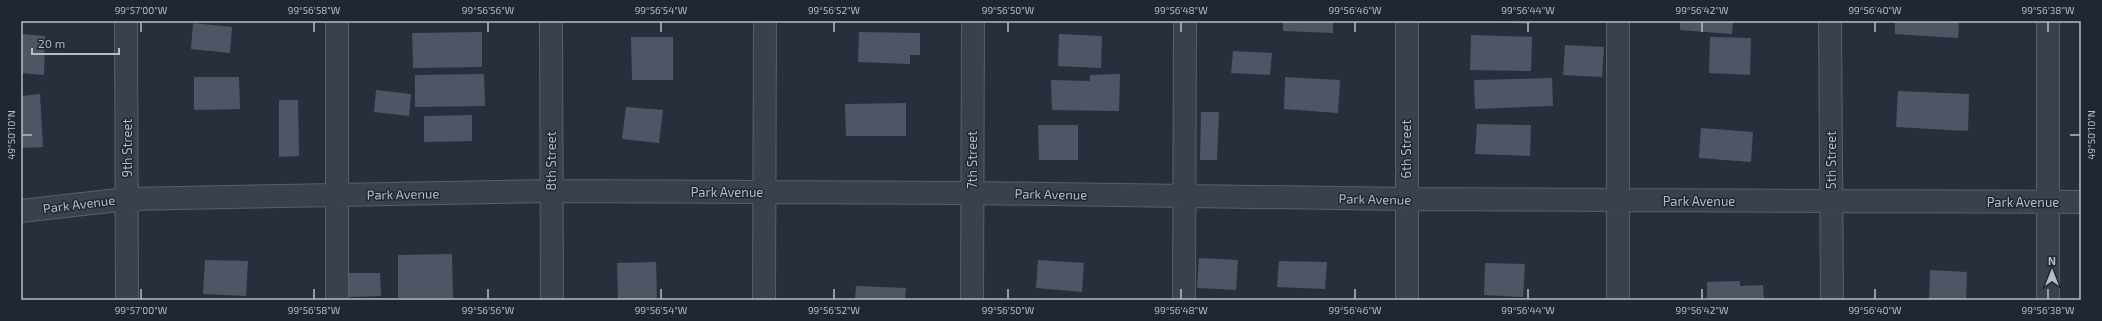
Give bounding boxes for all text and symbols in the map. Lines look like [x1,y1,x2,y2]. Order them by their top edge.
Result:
text: 99°57'00"W [115,4,168,16]
text: 99°56'58"W [288,4,341,16]
text: 99°56'56"W [462,4,515,16]
text: 99°56'54"W [635,4,688,16]
text: 99°56'52"W [808,4,861,16]
text: 99°56'50"W [982,4,1035,16]
text: 99°56'48"W [1154,4,1208,16]
text: 99°56'46"W [1329,4,1382,16]
text: 99°56'44"W [1501,4,1555,16]
text: 99°56'42"W [1676,4,1729,16]
text: 99°56'40"W [1848,4,1902,16]
text: 99°56'38"W [2022,4,2075,16]
scale bar [32,30,119,56]
text: 20 m [38,36,65,50]
text: 49°50'10"N [5,110,17,160]
text: 49°50'10"N [2085,110,2097,160]
street label: 9th Street [119,118,135,177]
street label: 6th Street [1398,119,1414,178]
street label: 8th Street [543,131,559,191]
street label: 7th Street [964,131,980,189]
street label: 5th Street [1823,131,1839,189]
street label: Park Avenue [691,184,763,200]
street label: Park Avenue [367,185,439,203]
street label: Park Avenue [1015,185,1087,203]
street label: Park Avenue [1339,190,1411,208]
street label: Park Avenue [42,192,116,216]
street label: Park Avenue [1663,193,1735,209]
street label: Park Avenue [1987,194,2059,210]
north arrow [2032,251,2072,291]
text: N [2048,254,2056,267]
text: 99°57'00"W [115,304,168,316]
text: 99°56'58"W [288,304,341,316]
text: 99°56'56"W [462,304,515,316]
text: 99°56'54"W [635,304,688,316]
text: 99°56'52"W [808,304,861,316]
text: 99°56'50"W [982,304,1035,316]
text: 99°56'48"W [1154,304,1208,316]
text: 99°56'46"W [1329,304,1382,316]
text: 99°56'44"W [1501,304,1555,316]
text: 99°56'42"W [1676,304,1729,316]
text: 99°56'40"W [1848,304,1902,316]
text: 99°56'38"W [2022,304,2075,316]

